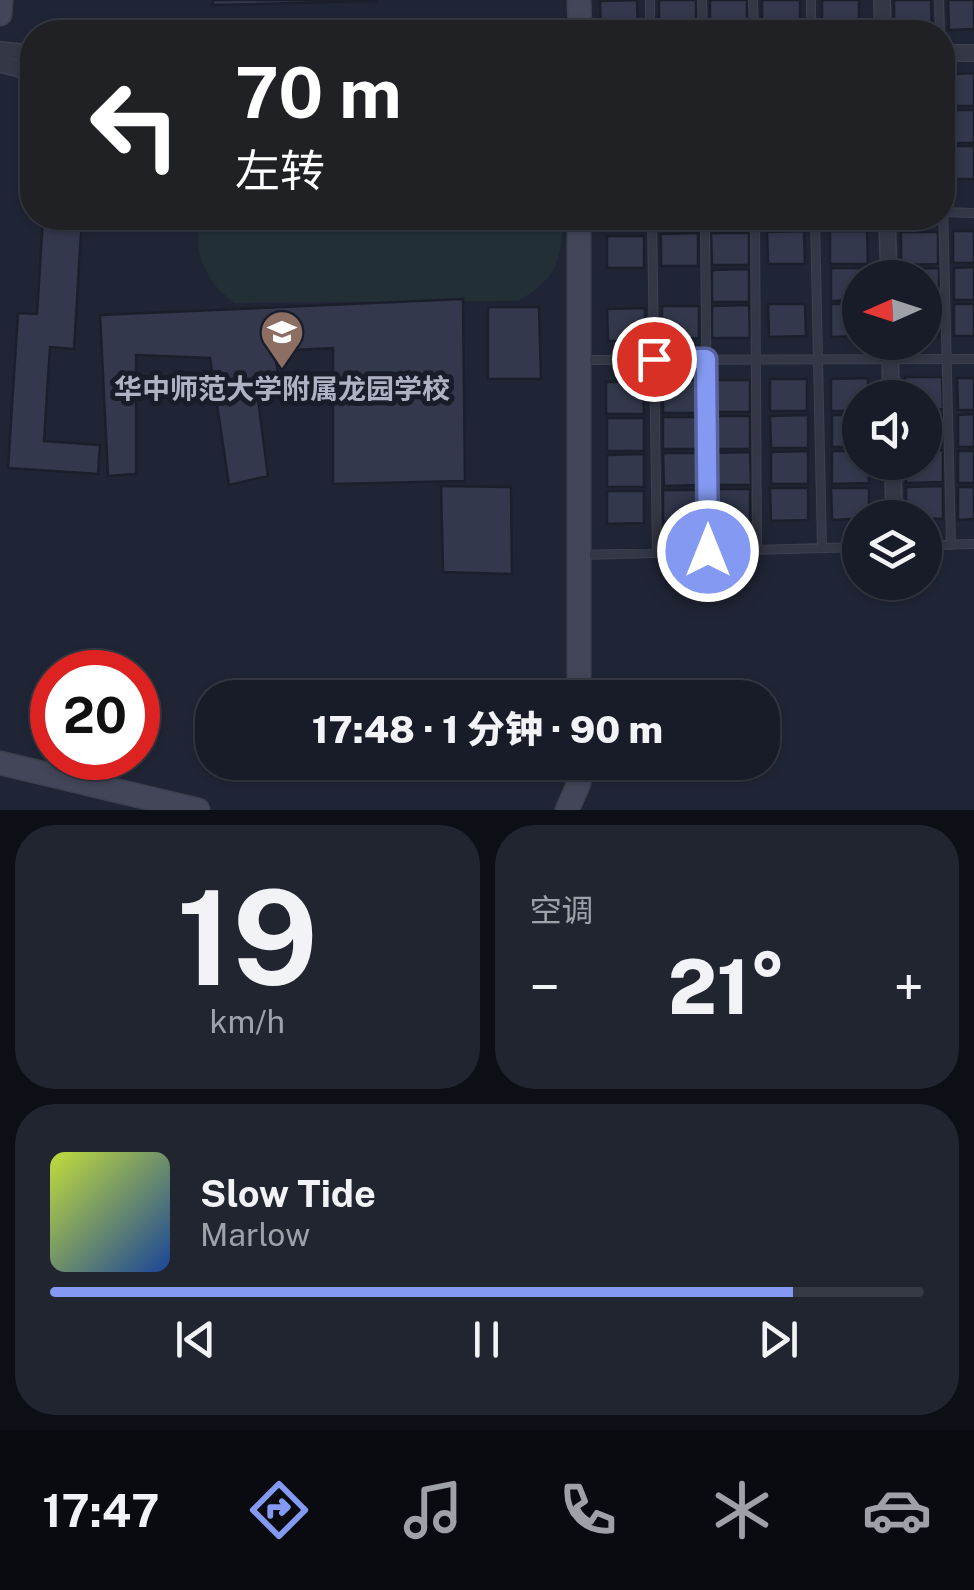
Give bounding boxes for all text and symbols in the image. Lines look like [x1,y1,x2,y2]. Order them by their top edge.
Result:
text: 70 m [235,51,402,134]
icon: left [70,60,200,190]
text: 左转 [235,144,325,197]
north arrow [842,260,942,360]
map controls [842,260,942,600]
school or university icon: 华中师范大学附属龙园学校 [259,309,305,370]
pin [612,317,697,402]
icon: arrive [627,332,682,387]
place label: 华中师范大学附属龙园学校 [114,372,450,405]
button: sound [842,380,942,480]
position arrow [656,499,760,603]
button: layers [842,500,942,600]
speed limit sign: 20 [30,650,160,780]
text: 17:48 · 1 分钟 · 90 m [312,707,663,752]
text: 19 [177,862,318,1014]
text: 空调 [530,892,594,929]
text: 21° [668,943,786,1031]
text: − [530,955,560,1019]
text: + [894,955,924,1019]
text: km/h [210,1003,285,1040]
text: Slow Tide [200,1171,376,1216]
text: Marlow [200,1216,310,1253]
icon: previous [168,1312,223,1367]
icon: pause [459,1312,514,1367]
icon: next [751,1312,806,1367]
icon: directions [244,1475,314,1545]
icon: music [398,1475,468,1545]
icon: phone [553,1475,623,1545]
icon: climate [707,1475,777,1545]
icon: car [862,1475,932,1545]
text: 17:47 [42,1484,159,1537]

